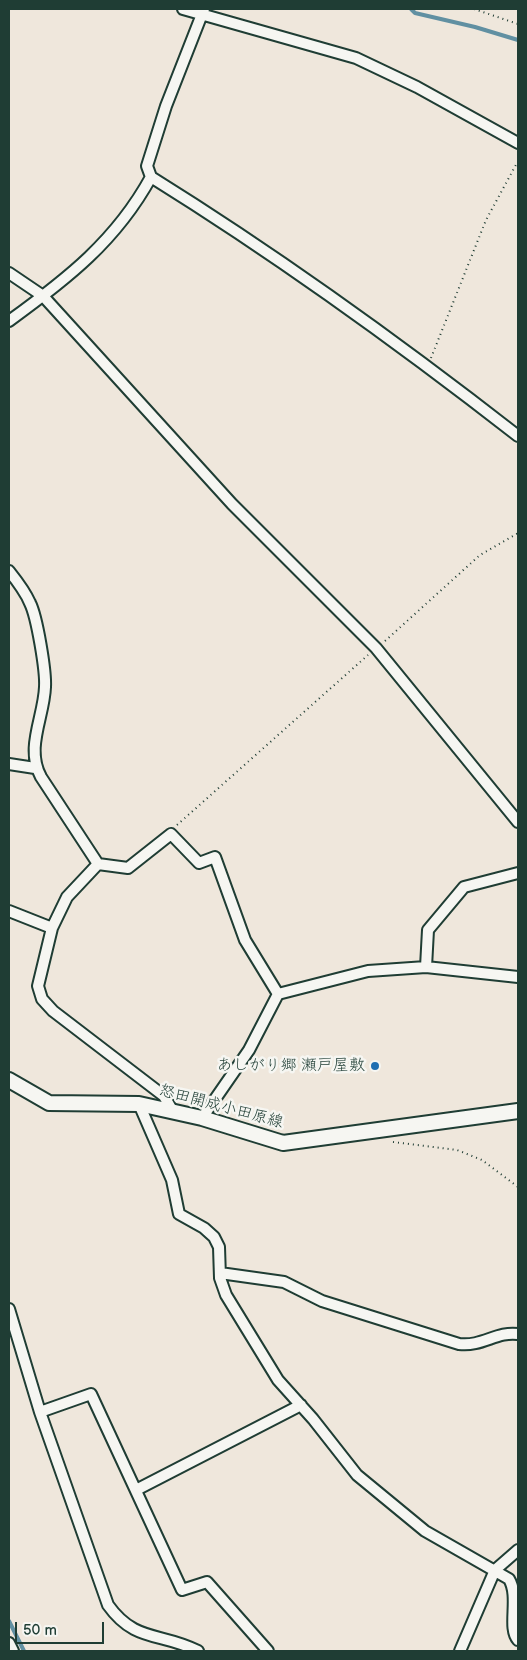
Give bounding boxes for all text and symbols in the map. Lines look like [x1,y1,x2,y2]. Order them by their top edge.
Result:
place label: あしがり郷 瀬戸屋敷 [217,1056,365,1076]
marker: あしがり郷 瀬戸屋敷 [369,1060,381,1072]
street label: 怒田開成小田原線 [157,1081,285,1133]
scale bar [18,1612,106,1644]
text: 50 m [23,1621,57,1640]

